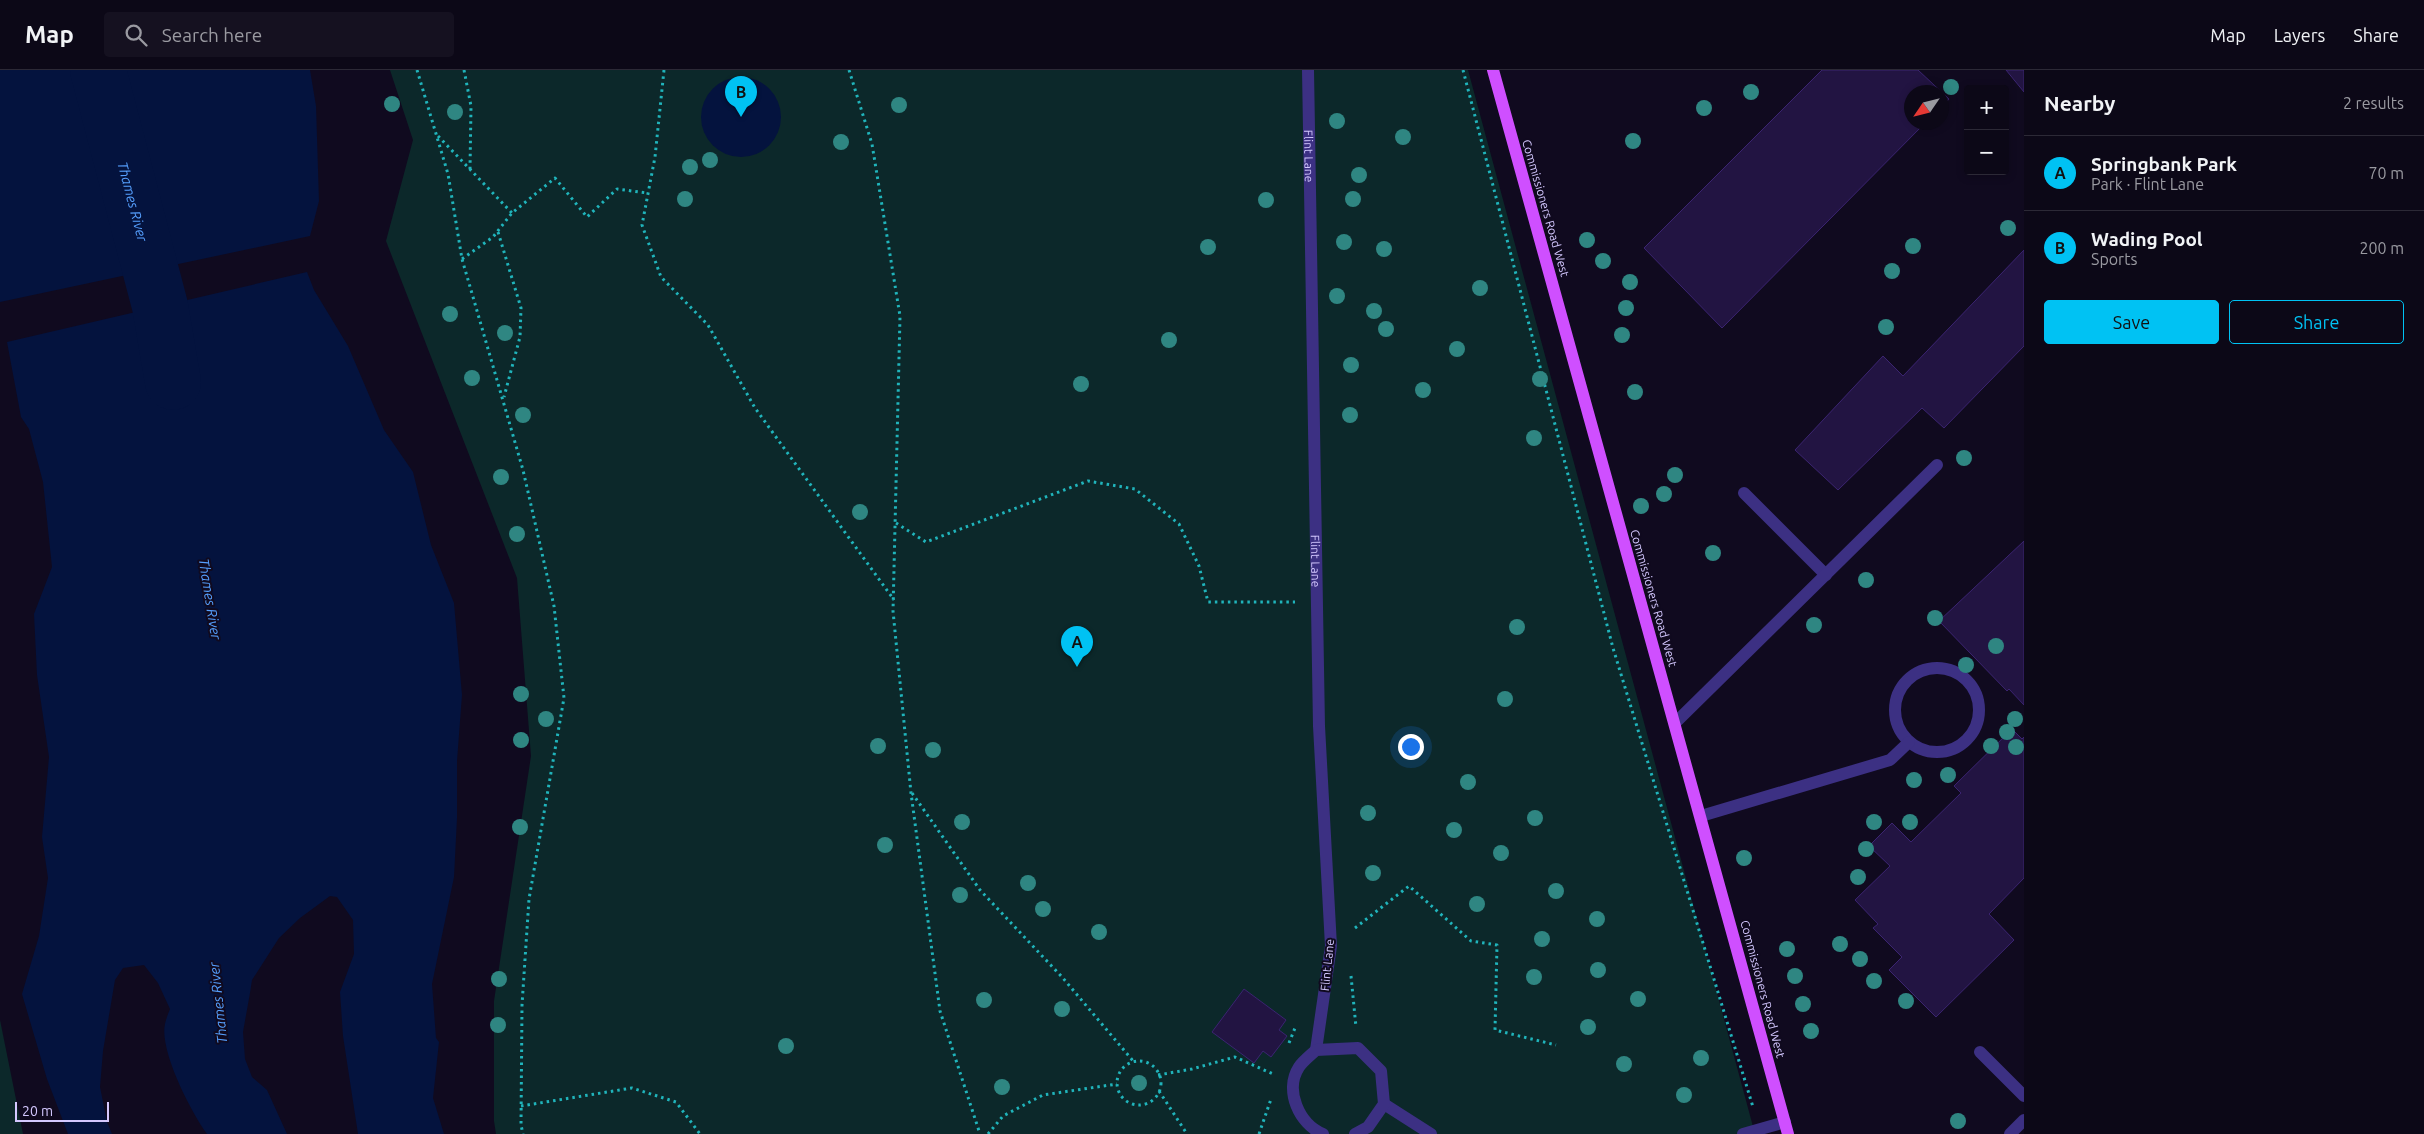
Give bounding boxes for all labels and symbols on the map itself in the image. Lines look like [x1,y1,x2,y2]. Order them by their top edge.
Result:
pin: B [725,76,757,117]
north arrow [1904,85,1949,130]
street label: Flint Lane [1303,130,1316,182]
street label: Commissioners Road West [1520,138,1572,278]
water label: Thames River [114,160,151,244]
street label: Commissioners Road West [1628,528,1680,668]
street label: Flint Lane [1309,535,1323,587]
water label: Thames River [196,557,224,641]
pin: A [1061,626,1093,667]
your location [1398,734,1424,760]
street label: Commissioners Road West [1738,919,1788,1060]
street label: Flint Lane [1318,938,1336,992]
water label: Thames River [206,961,230,1045]
scale bar [15,1099,109,1122]

